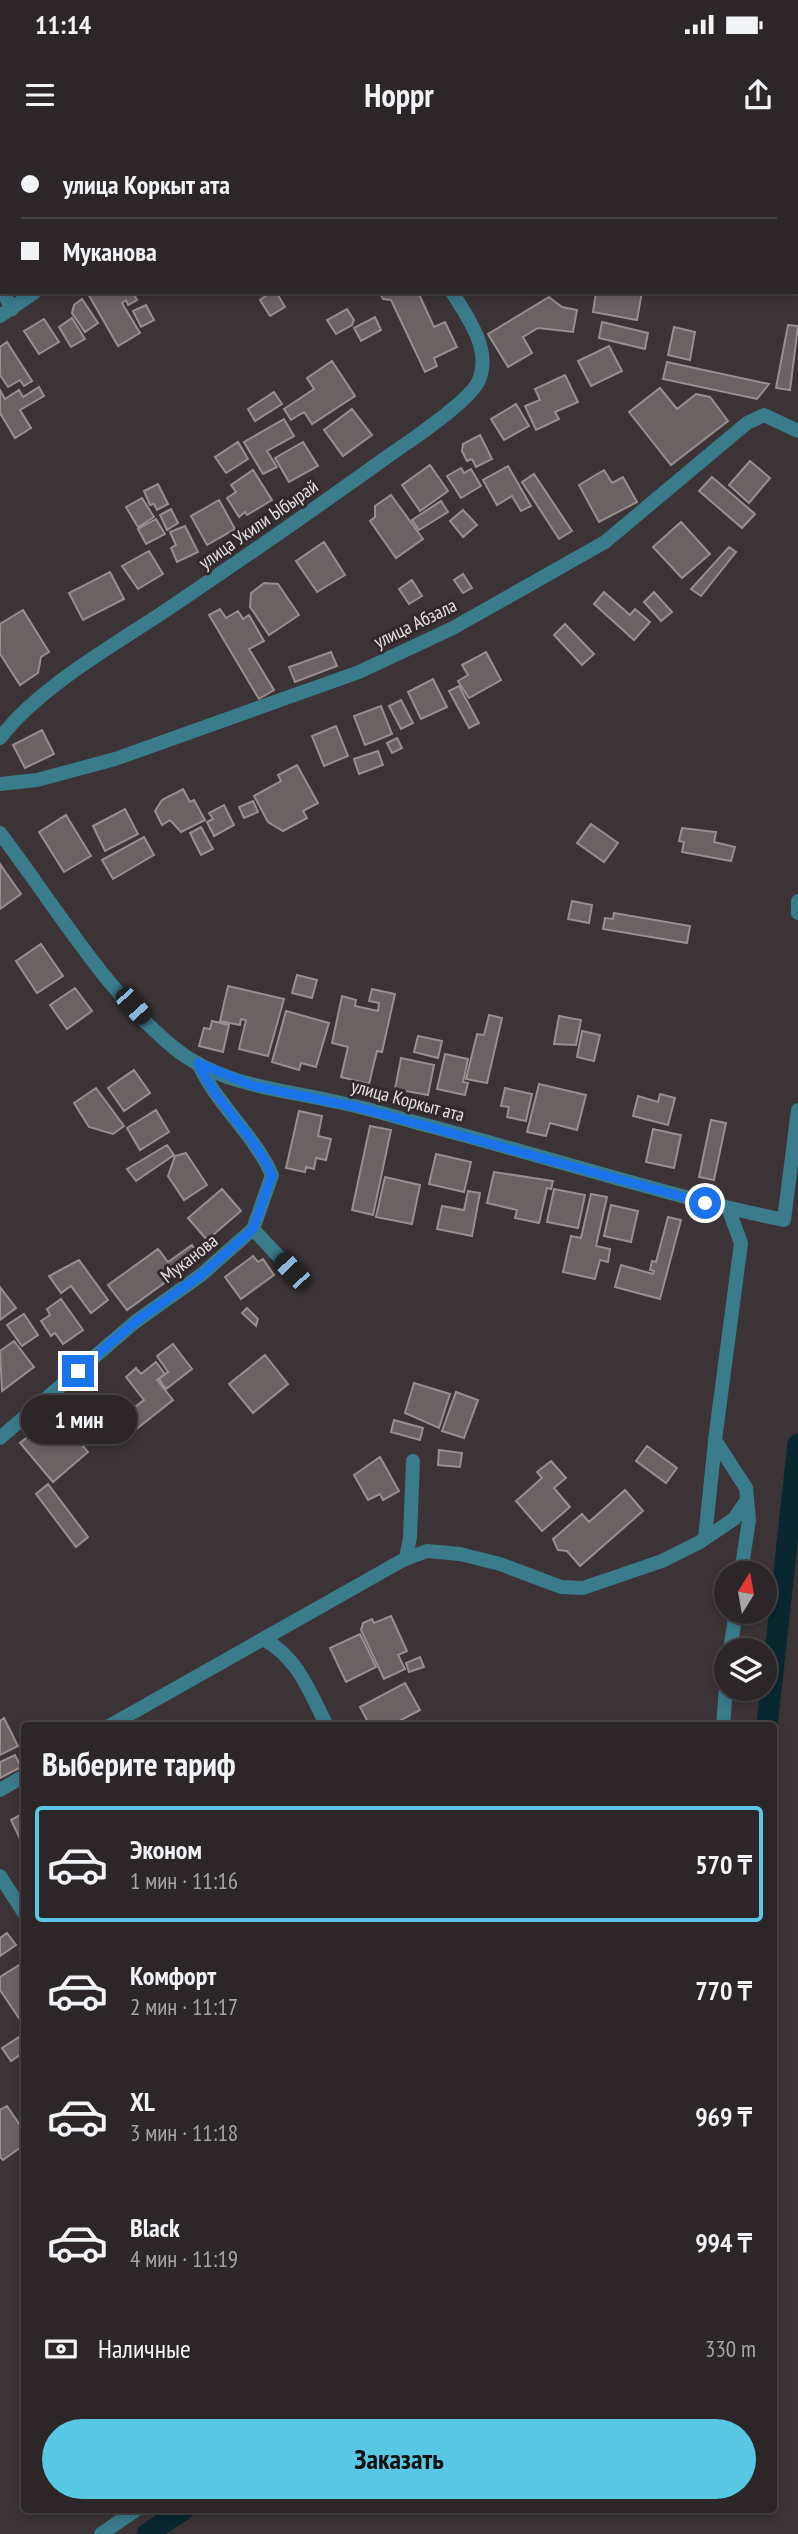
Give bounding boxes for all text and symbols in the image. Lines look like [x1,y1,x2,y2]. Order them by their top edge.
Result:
text: 11:14 [35,8,91,41]
text: Hoppr [364,74,434,116]
icon: menu [21,76,59,114]
icon: share [739,76,777,114]
text: улица Коркыт ата [63,168,230,201]
text: Муканова [63,235,157,268]
street label: улица Укили Ыбырай [194,474,322,574]
street label: улица Абзала [370,593,460,653]
car [112,983,155,1029]
street label: улица Коркыт ата [349,1073,467,1127]
route start [689,1187,721,1219]
street label: Муканова [156,1228,222,1288]
car [270,1248,315,1294]
route end [62,1355,94,1387]
callout: 1 мин [20,1396,136,1444]
text: 1 мин [54,1405,104,1434]
north arrow [714,1561,777,1624]
map controls [714,1561,777,1701]
button: layers [714,1638,777,1701]
text: Выберите тариф [42,1743,236,1785]
icon: car [46,1833,109,1896]
text: Эконом [130,1833,202,1866]
text: 570 ₸ [695,1848,752,1881]
text: 1 мин · 11:16 [130,1866,238,1895]
icon: car [46,1959,109,2022]
text: Комфорт [130,1959,216,1992]
text: 770 ₸ [695,1974,752,2007]
text: 2 мин · 11:17 [130,1992,238,2021]
icon: car [46,2085,109,2148]
text: XL [130,2085,155,2118]
text: 969 ₸ [695,2100,752,2133]
text: 3 мин · 11:18 [130,2118,238,2147]
icon: car [46,2211,109,2274]
text: Black [130,2211,180,2244]
text: 994 ₸ [695,2226,752,2259]
text: 4 мин · 11:19 [130,2244,238,2273]
icon: cash [42,2330,80,2368]
text: Наличные [98,2332,191,2365]
text: 330 m [705,2334,756,2363]
button: Заказать [42,2419,756,2499]

